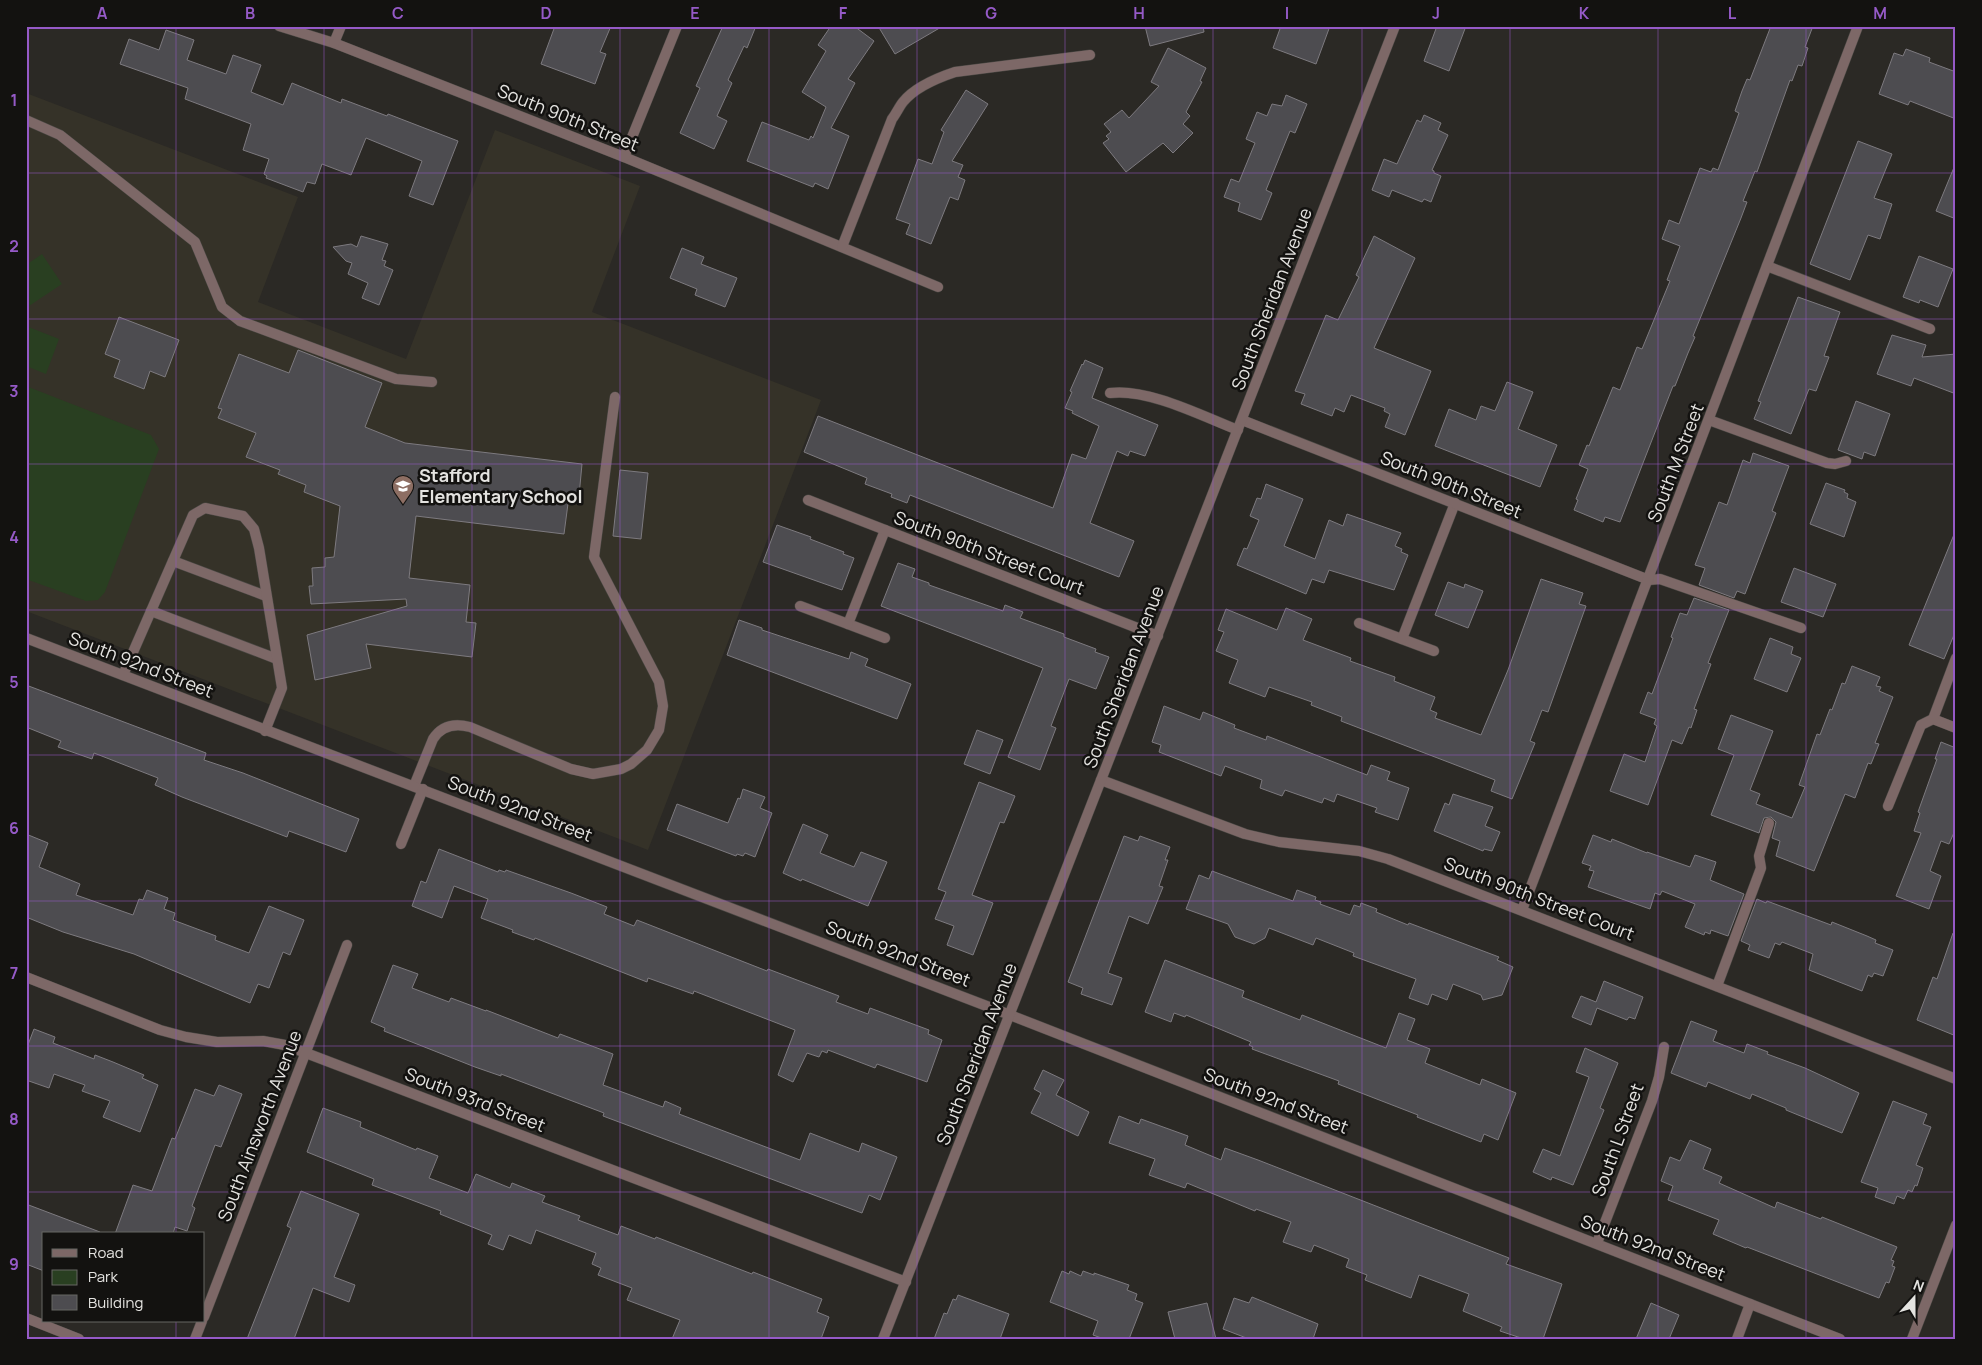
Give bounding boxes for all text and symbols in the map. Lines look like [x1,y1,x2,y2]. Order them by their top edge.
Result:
text: A [97,2,108,24]
text: B [245,2,255,24]
text: C [392,2,404,24]
text: D [540,2,552,24]
text: E [690,2,700,24]
text: F [839,2,848,24]
text: G [985,2,997,24]
text: H [1133,2,1145,24]
text: I [1285,2,1289,24]
text: J [1432,2,1440,24]
text: K [1579,2,1590,24]
text: L [1728,2,1737,24]
text: M [1873,2,1887,24]
street label: South 90th Street [494,78,643,156]
text: 1 [10,89,18,111]
street label: South Sheridan Avenue [1225,204,1317,393]
text: 2 [9,235,19,257]
text: 3 [9,380,19,402]
street label: South M Street [1641,400,1709,526]
street label: South 90th Street [1377,445,1526,523]
place label: Stafford Elementary School [419,463,582,508]
school or university icon: Stafford Elementary School [391,474,415,505]
street label: South 90th Street Court [891,505,1088,599]
text: 4 [9,526,19,548]
street label: South Sheridan Avenue [1077,582,1169,771]
street label: South 92nd Street [66,625,217,703]
text: 5 [9,671,19,693]
street label: South 92nd Street [445,769,596,847]
text: 6 [9,817,19,839]
street label: South 90th Street Court [1441,851,1638,945]
street label: South 92nd Street [823,914,974,992]
street label: South Sheridan Avenue [930,959,1022,1148]
text: 7 [10,962,18,984]
street label: South Ainsworth Avenue [211,1027,307,1225]
street label: South 93rd Street [402,1061,549,1137]
street label: South 92nd Street [1201,1061,1352,1139]
street label: South L Street [1585,1080,1649,1200]
text: 8 [9,1108,19,1130]
street label: South 92nd Street [1578,1208,1729,1286]
legend [42,1232,205,1322]
text: Road [88,1242,124,1263]
text: 9 [9,1253,19,1275]
text: Park [88,1266,118,1287]
north arrow [1890,1272,1940,1322]
text: N [1911,1275,1927,1296]
text: Building [88,1292,143,1313]

